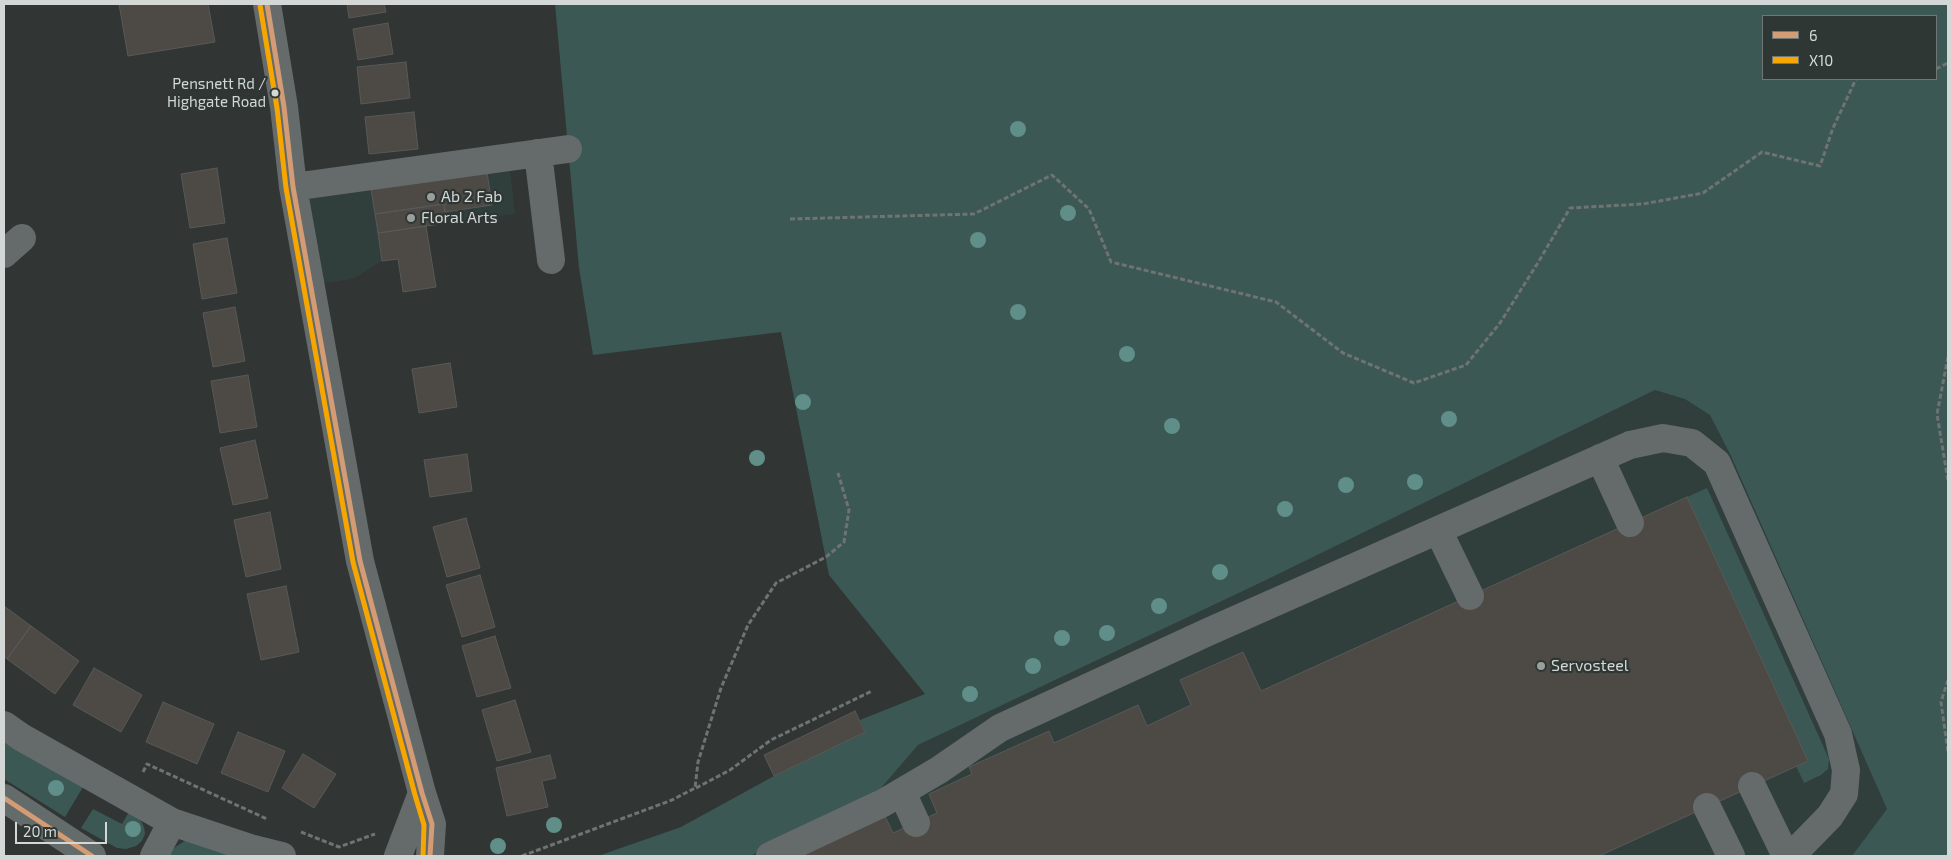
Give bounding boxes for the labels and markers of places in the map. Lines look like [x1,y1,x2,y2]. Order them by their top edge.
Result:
place label: Pensnett Rd / Highgate Road [167,75,266,110]
marker: Pensnett Rd / Highgate Road [270,88,280,98]
place label: Ab 2 Fab [441,187,502,207]
marker: Ab 2 Fab [425,191,437,203]
place label: Floral Arts [421,208,498,228]
marker: Floral Arts [405,212,417,224]
place label: Servosteel [1551,656,1629,676]
marker: Servosteel [1535,660,1547,672]

